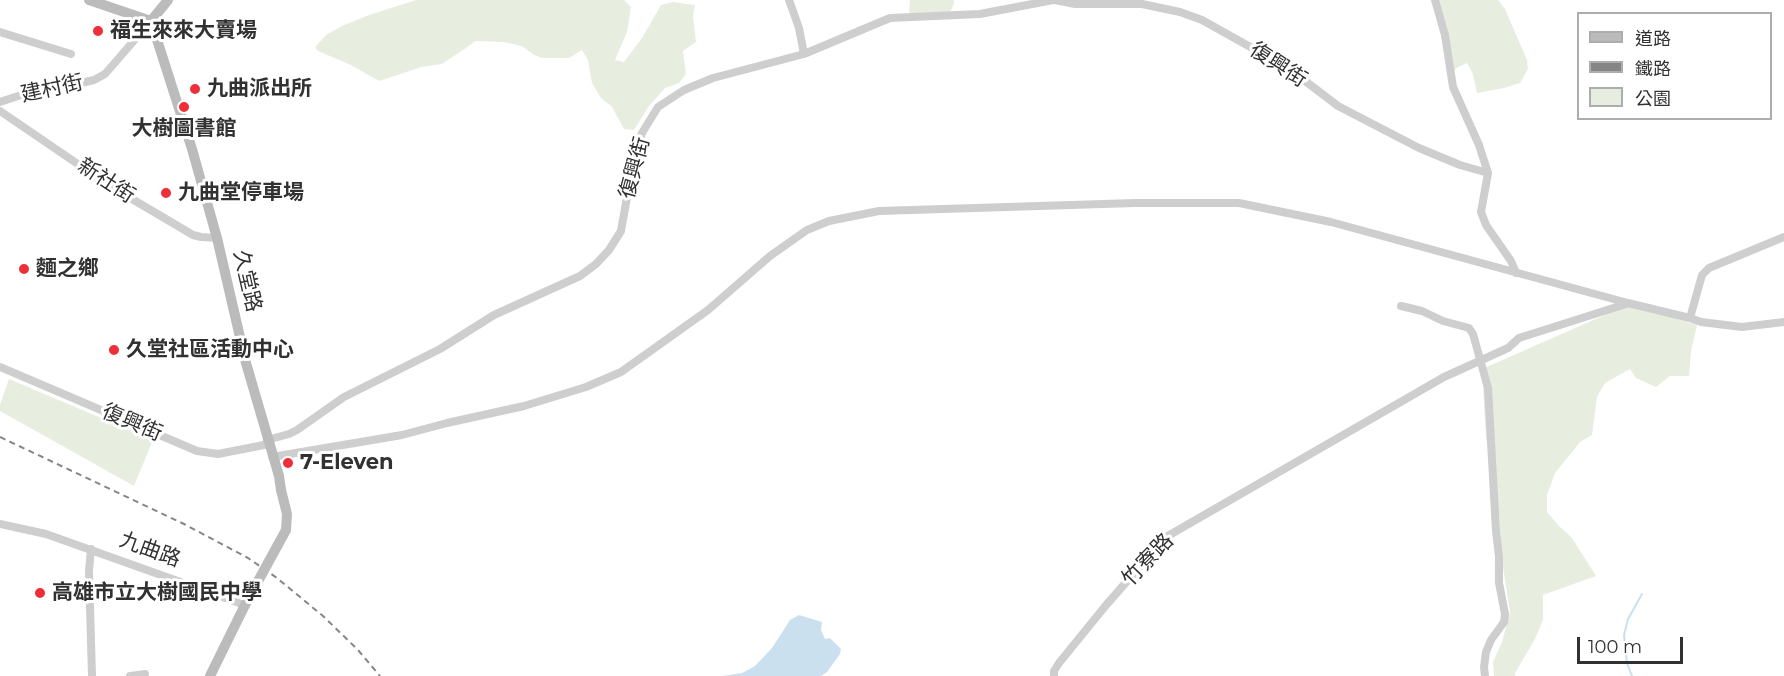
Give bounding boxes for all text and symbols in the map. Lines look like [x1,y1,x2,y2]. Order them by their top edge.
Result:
legend [1577,12,1772,120]
place label: 福生來來大賣場 [110,18,257,44]
marker: 福生來來大賣場 [91,24,105,38]
text: 道路 [1635,28,1671,50]
street label: 復興街 [1245,37,1311,93]
text: 鐵路 [1635,58,1671,80]
street label: 建村街 [19,70,85,108]
place label: 九曲派出所 [207,76,312,102]
marker: 九曲派出所 [188,82,202,96]
text: 公園 [1635,88,1671,110]
marker: 大樹圖書館 [177,100,191,114]
place label: 大樹圖書館 [132,116,236,142]
street label: 復興街 [615,134,655,202]
street label: 新社街 [73,153,139,209]
place label: 九曲堂停車場 [178,180,304,206]
marker: 九曲堂停車場 [159,186,173,200]
street label: 久堂路 [228,247,266,315]
place label: 麵之鄉 [36,256,99,282]
marker: 麵之鄉 [17,262,31,276]
place label: 久堂社區活動中心 [126,337,294,363]
marker: 久堂社區活動中心 [107,343,121,357]
street label: 復興街 [98,399,166,447]
place label: 7-Eleven [300,450,394,476]
marker: 7-Eleven [281,456,295,470]
street label: 九曲路 [116,527,184,573]
street label: 竹寮路 [1117,529,1179,591]
place label: 高雄市立大樹國民中學 [52,580,262,606]
marker: 高雄市立大樹國民中學 [33,586,47,600]
scale bar [1580,625,1686,663]
text: 100 m [1588,636,1642,658]

